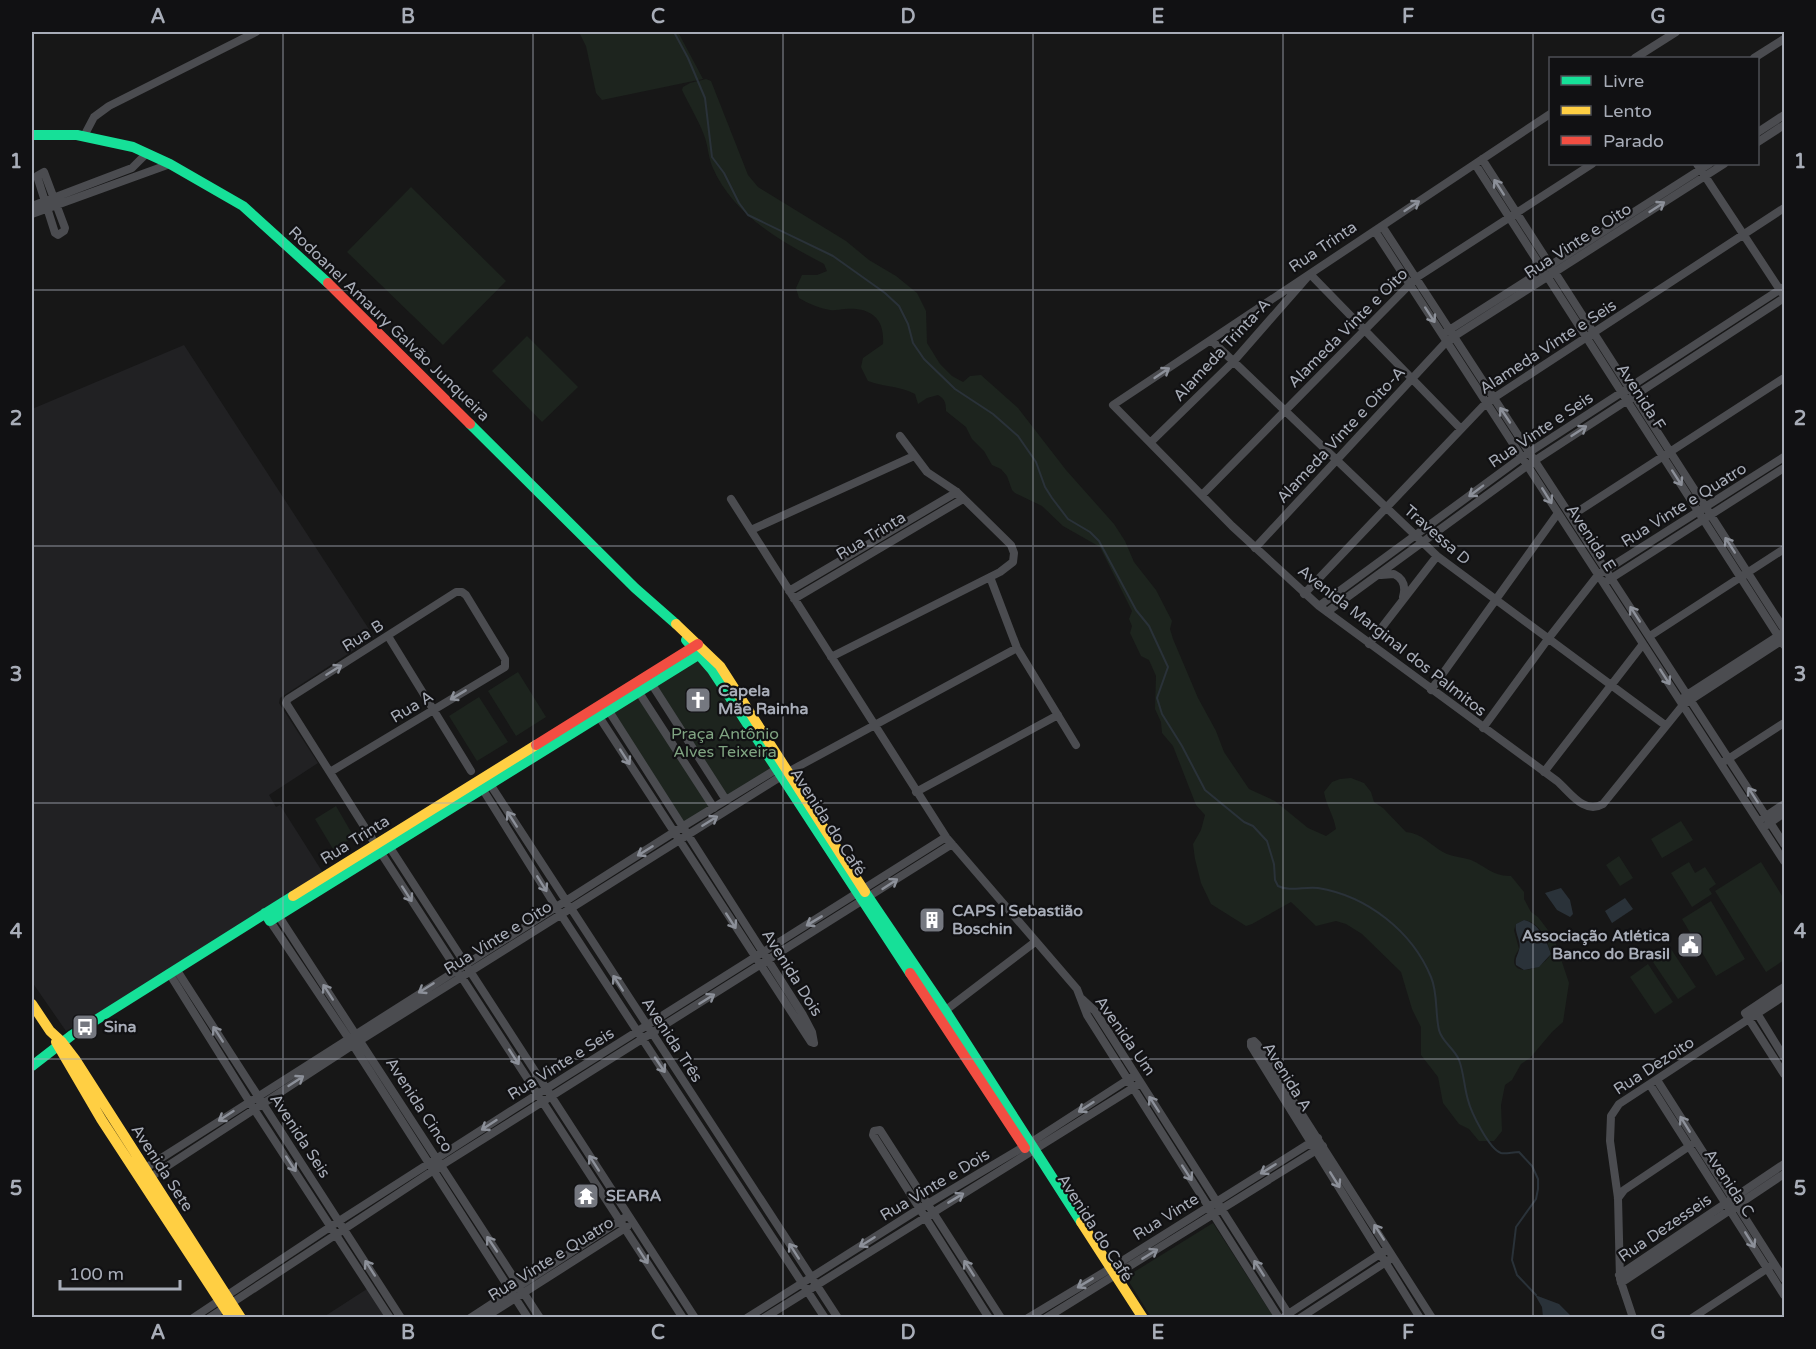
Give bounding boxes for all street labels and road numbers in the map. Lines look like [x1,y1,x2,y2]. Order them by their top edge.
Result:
street label: Rua Vinte e Oito [1521,199,1635,283]
street label: Rua Trinta [1285,217,1361,277]
street label: Rodoanel Amaury Galvão Junqueira [284,222,494,426]
street label: Alameda Vinte e Oito [1284,264,1412,392]
street label: Alameda Trinta-A [1169,294,1275,406]
street label: Alameda Vinte e Seis [1476,295,1620,399]
street label: Avenida F [1612,360,1670,434]
street label: Alameda Vinte e Oito-A [1272,362,1410,507]
street label: Rua Vinte e Seis [1485,388,1597,472]
street label: Rua Vinte e Quatro [1617,458,1751,552]
street label: Travessa D [1400,501,1474,569]
street label: Avenida E [1562,501,1620,575]
street label: Rua Trinta [832,507,910,565]
street label: Avenida Marginal dos Palmitos [1294,561,1490,721]
street label: Rua B [338,615,388,657]
street label: Rua A [387,686,437,727]
street label: Avenida do Café [786,764,870,880]
street label: Rua Trinta [317,811,393,869]
street label: Rua Vinte e Oito [440,897,556,979]
street label: Avenida Dois [757,926,827,1020]
street label: Avenida Um [1090,992,1160,1080]
street label: Avenida Três [637,994,707,1086]
street label: Rua Vinte e Seis [504,1023,618,1105]
street label: Rua Dezoito [1610,1032,1698,1100]
street label: Avenida A [1258,1039,1316,1115]
street label: Avenida Cinco [381,1054,457,1156]
street label: Avenida Seis [265,1090,335,1182]
street label: Avenida Sete [126,1121,198,1215]
street label: Rua Vinte e Dois [877,1144,993,1226]
street label: Avenida C [1700,1145,1758,1221]
street label: Avenida do Café [1053,1170,1137,1286]
street label: Rua Vinte [1129,1189,1203,1245]
street label: Rua Dezesseis [1615,1189,1715,1267]
street label: Rua Vinte e Quatro [484,1212,618,1306]

